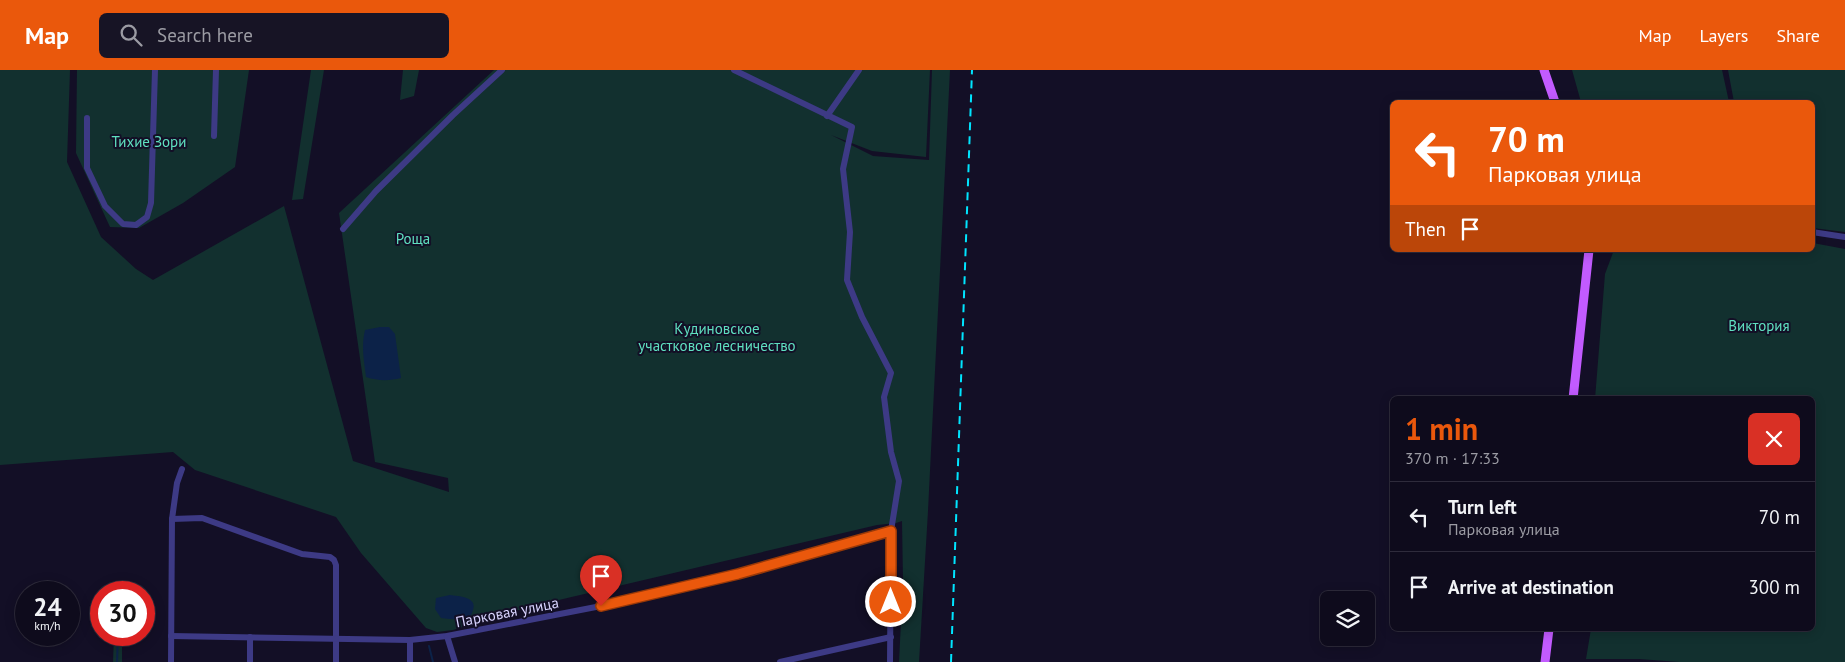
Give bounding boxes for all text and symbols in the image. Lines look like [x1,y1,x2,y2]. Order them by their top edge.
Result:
search box [99,13,449,58]
text: Map [25,20,69,51]
icon: search [117,21,145,49]
text: Search here [157,23,253,47]
text: Map [1639,24,1671,47]
text: Layers [1699,24,1748,47]
text: Share [1776,24,1820,47]
text: 70 m [1488,116,1565,162]
icon: left [1405,120,1470,185]
park label: Тихие Зори [112,132,186,151]
text: Парковая улица [1488,160,1642,188]
icon: arrive [1456,215,1484,243]
text: Then [1405,217,1446,241]
park label: Роща [396,229,430,248]
park label: Виктория [1728,316,1790,335]
park label: Кудиновское участковое лесничество [638,319,796,355]
text: 1 min [1405,409,1478,448]
button: close [1748,413,1800,465]
text: 370 m · 17:33 [1405,448,1500,468]
text: Turn left [1448,495,1517,519]
icon: left [1405,503,1433,531]
text: 70 m [1759,505,1800,529]
text: Парковая улица [1448,519,1560,539]
pin [580,555,622,606]
icon: arrive [587,562,615,590]
icon: arrive [1405,573,1433,601]
position arrow [864,575,916,627]
text: Arrive at destination [1448,575,1614,599]
text: 300 m [1748,575,1800,599]
speed limit sign: 30 [90,581,155,646]
text: 24 [33,591,62,623]
map controls [1320,591,1375,646]
button: layers [1320,591,1375,646]
street label: Парковая улица [454,593,560,631]
text: km/h [34,618,61,633]

